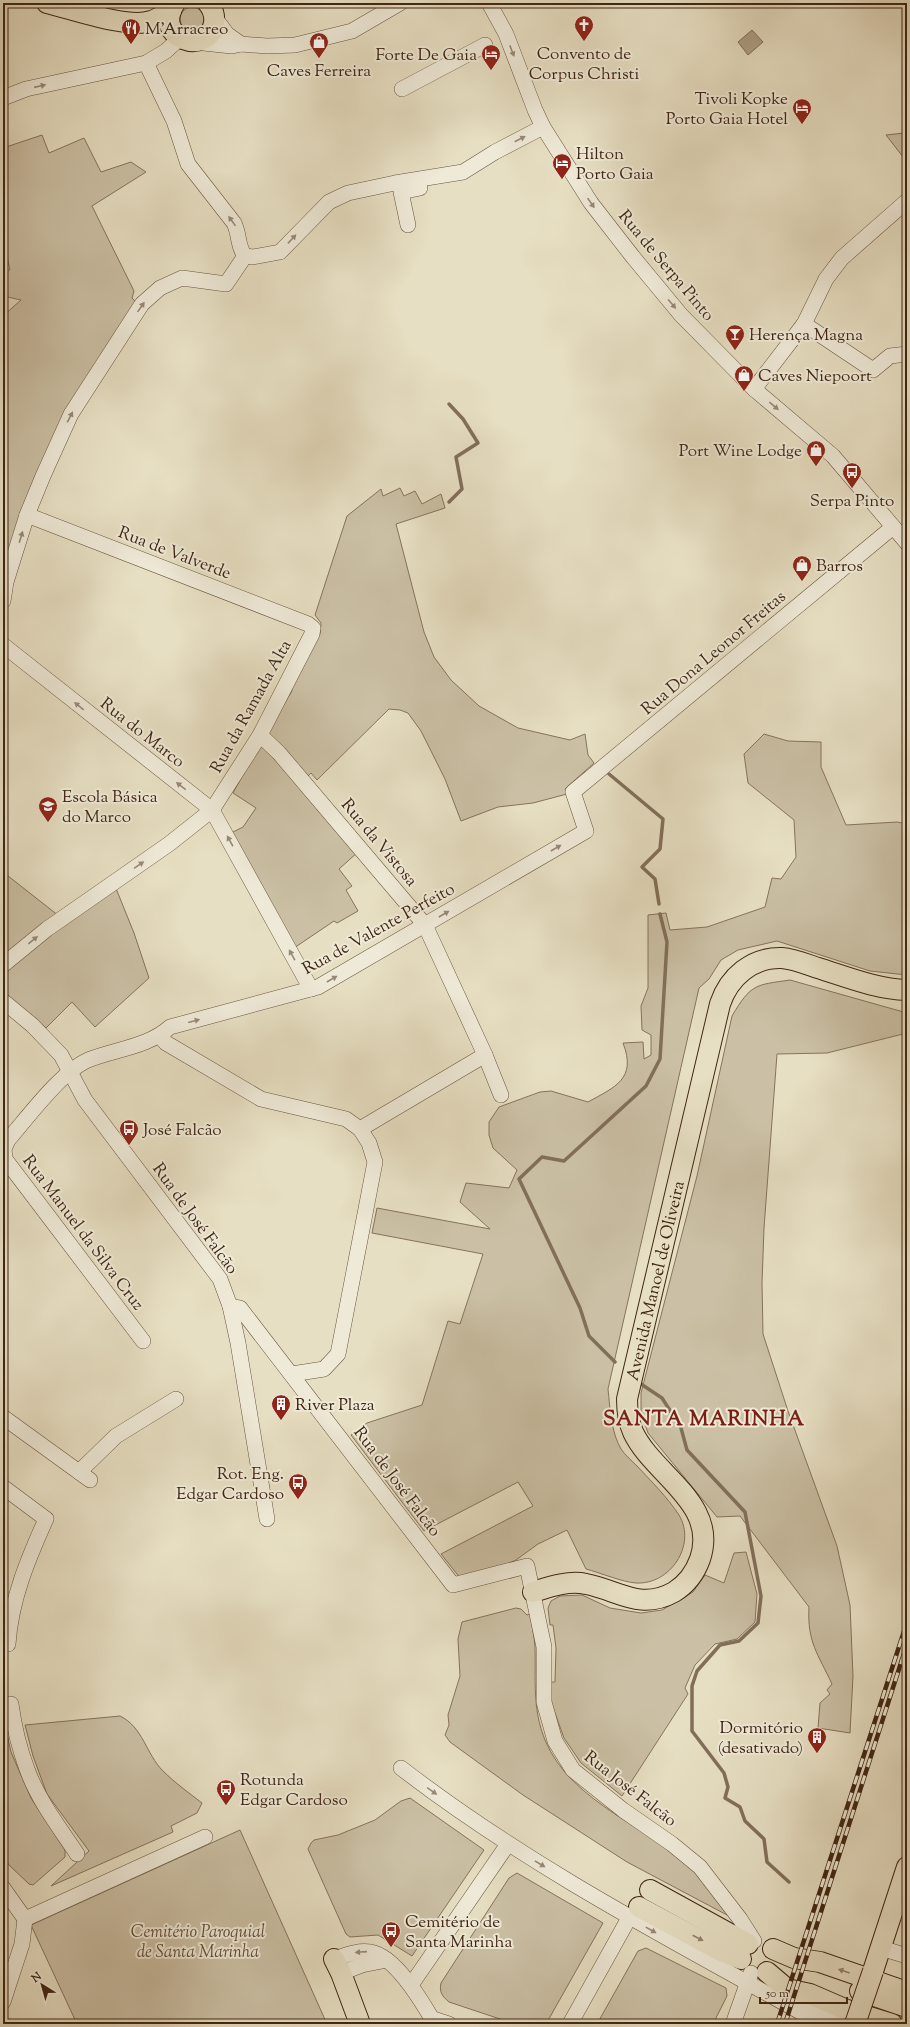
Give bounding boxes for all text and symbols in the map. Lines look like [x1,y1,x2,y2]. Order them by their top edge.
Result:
church icon: Convento de Corpus Christi [573,14,595,42]
restaurant icon: M'Arracreo [120,17,142,45]
place label: M'Arracreo [145,18,228,42]
shop icon: Caves Ferreira [308,31,330,59]
hotel icon: Forte De Gaia [480,43,502,71]
place label: Convento de Corpus Christi [529,43,639,87]
place label: Forte De Gaia [375,44,477,68]
one-way arrow [509,45,515,57]
place label: Caves Ferreira [267,60,371,84]
one-way arrow [34,83,46,89]
place label: Tivoli Kopke Porto Gaia Hotel [666,88,788,132]
hotel icon: Tivoli Kopke Porto Gaia Hotel [791,97,813,125]
one-way arrow [514,136,526,142]
place label: Hilton Porto Gaia [576,143,654,187]
hotel icon: Hilton Porto Gaia [551,152,573,180]
one-way arrow [587,197,595,208]
street label: Rua de Serpa Pinto [612,206,719,327]
one-way arrow [228,215,236,226]
one-way arrow [287,234,297,244]
one-way arrow [668,299,677,309]
one-way arrow [137,302,145,313]
bar icon: Herença Magna [724,323,746,351]
place label: Herença Magna [749,324,863,348]
shop icon: Caves Niepoort [733,364,755,392]
place label: Caves Niepoort [758,365,872,389]
one-way arrow [769,401,779,410]
one-way arrow [67,411,74,423]
shop icon: Port Wine Lodge [805,439,827,467]
place label: Port Wine Lodge [679,440,802,464]
bus stop icon: Serpa Pinto [841,461,863,489]
place label: Serpa Pinto [810,490,894,514]
street label: Rua de Valverde [114,521,234,586]
one-way arrow [18,530,24,542]
shop icon: Barros [791,554,813,582]
place label: Barros [816,555,863,579]
street label: Rua Dona Leonor Freitas [637,586,792,721]
street label: Rua da Ramada Alta [205,636,298,778]
street label: Rua do Marco [94,693,189,774]
one-way arrow [74,702,85,710]
one-way arrow [176,782,187,791]
place label: Escola Básica do Marco [62,786,158,830]
street label: Rua da Vistosa [335,794,422,892]
school or university icon: Escola Básica do Marco [37,795,59,823]
one-way arrow [227,835,233,846]
one-way arrow [551,844,561,852]
one-way arrow [134,861,145,869]
street label: Rua de Valente Perfeito [299,878,459,982]
one-way arrow [439,910,449,918]
one-way arrow [28,936,39,945]
one-way arrow [289,949,295,961]
one-way arrow [326,976,338,983]
one-way arrow [189,1018,201,1024]
bus stop icon: José Falcão [118,1118,140,1146]
place label: José Falcão [142,1119,222,1143]
street label: Rua Manuel da Silva Cruz [16,1150,149,1316]
street label: Rua de José Falcão [146,1158,243,1280]
street label: Avenida Manoel de Oliveira [622,1179,692,1383]
building icon: River Plaza [270,1393,292,1421]
place label: River Plaza [295,1394,375,1418]
district label: SANTA MARINHA [603,1405,805,1435]
street label: Rua de José Falcão [347,1422,446,1542]
place label: Rot. Eng. Edgar Cardoso [176,1463,284,1507]
bus stop icon: Rot. Eng. Edgar Cardoso [287,1472,309,1500]
place label: Dormitório (desativado) [718,1717,803,1761]
building icon: Dormitório (desativado) [806,1726,828,1754]
street label: Rua José Falcão [578,1746,681,1833]
place label: Rotunda Edgar Cardoso [240,1769,348,1813]
bus stop icon: Rotunda Edgar Cardoso [215,1778,237,1806]
one-way arrow [427,1787,437,1795]
one-way arrow [534,1860,546,1867]
place label: Cemitério de Santa Marinha [405,1911,513,1955]
bus stop icon: Cemitério de Santa Marinha [380,1920,402,1948]
park label: Cemitério Paroquial de Santa Marinha [131,1921,265,1965]
one-way arrow [645,1927,657,1934]
one-way arrow [692,1935,704,1942]
one-way arrow [355,1949,367,1956]
north arrow [22,1965,62,2005]
one-way arrow [837,1967,849,1973]
text: N [27,1969,45,1987]
scale bar [760,1979,847,2005]
text: 50 m [765,1985,789,2003]

